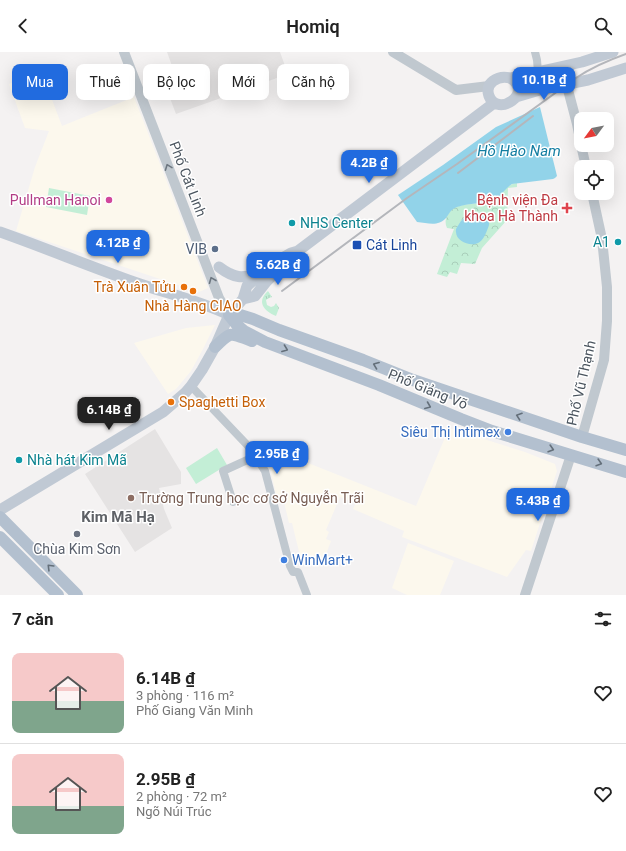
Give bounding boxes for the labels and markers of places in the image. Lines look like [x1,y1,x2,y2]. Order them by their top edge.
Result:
pin: 10.1B ₫ [507,67,581,101]
pin: 4.2B ₫ [336,150,402,184]
place label: Pullman Hanoi [10,192,101,208]
place label: Bệnh viện Đa khoa Hà Thành [464,192,558,224]
marker: Pullman Hanoi [104,195,114,205]
marker: Bệnh viện Đa khoa Hà Thành [561,202,573,214]
place label: NHS Center [300,215,373,231]
marker: NHS Center [287,218,297,228]
pin: 4.12B ₫ [81,230,155,264]
place label: A1 [593,234,610,250]
place label: Cát Linh [366,237,417,253]
marker: A1 [613,237,623,247]
marker: Cát Linh [351,239,363,251]
place label: VIB [186,241,207,257]
marker: VIB [210,244,220,254]
pin: 5.62B ₫ [241,252,315,286]
place label: Trà Xuân Tửu [94,279,176,295]
marker: Trà Xuân Tửu [179,282,189,292]
marker: Nhà Hàng CIAO [188,286,198,296]
place label: Nhà Hàng CIAO [144,298,242,314]
place label: Spaghetti Box [179,394,265,410]
pin: 6.14B ₫ [72,397,146,431]
marker: Spaghetti Box [166,397,176,407]
place label: Siêu Thị Intimex [401,424,500,440]
marker: Siêu Thị Intimex [503,427,513,437]
pin: 2.95B ₫ [240,441,314,475]
place label: Nhà hát Kim Mã [27,452,127,468]
marker: Nhà hát Kim Mã [14,455,24,465]
pin: 5.43B ₫ [501,488,575,522]
place label: Trường Trung học cơ sở Nguyễn Trãi [139,490,364,506]
marker: Trường Trung học cơ sở Nguyễn Trãi [126,493,136,503]
marker: Chùa Kim Sơn [72,529,82,539]
place label: Chùa Kim Sơn [33,541,121,557]
place label: WinMart+ [292,552,353,568]
marker: WinMart+ [279,555,289,565]

